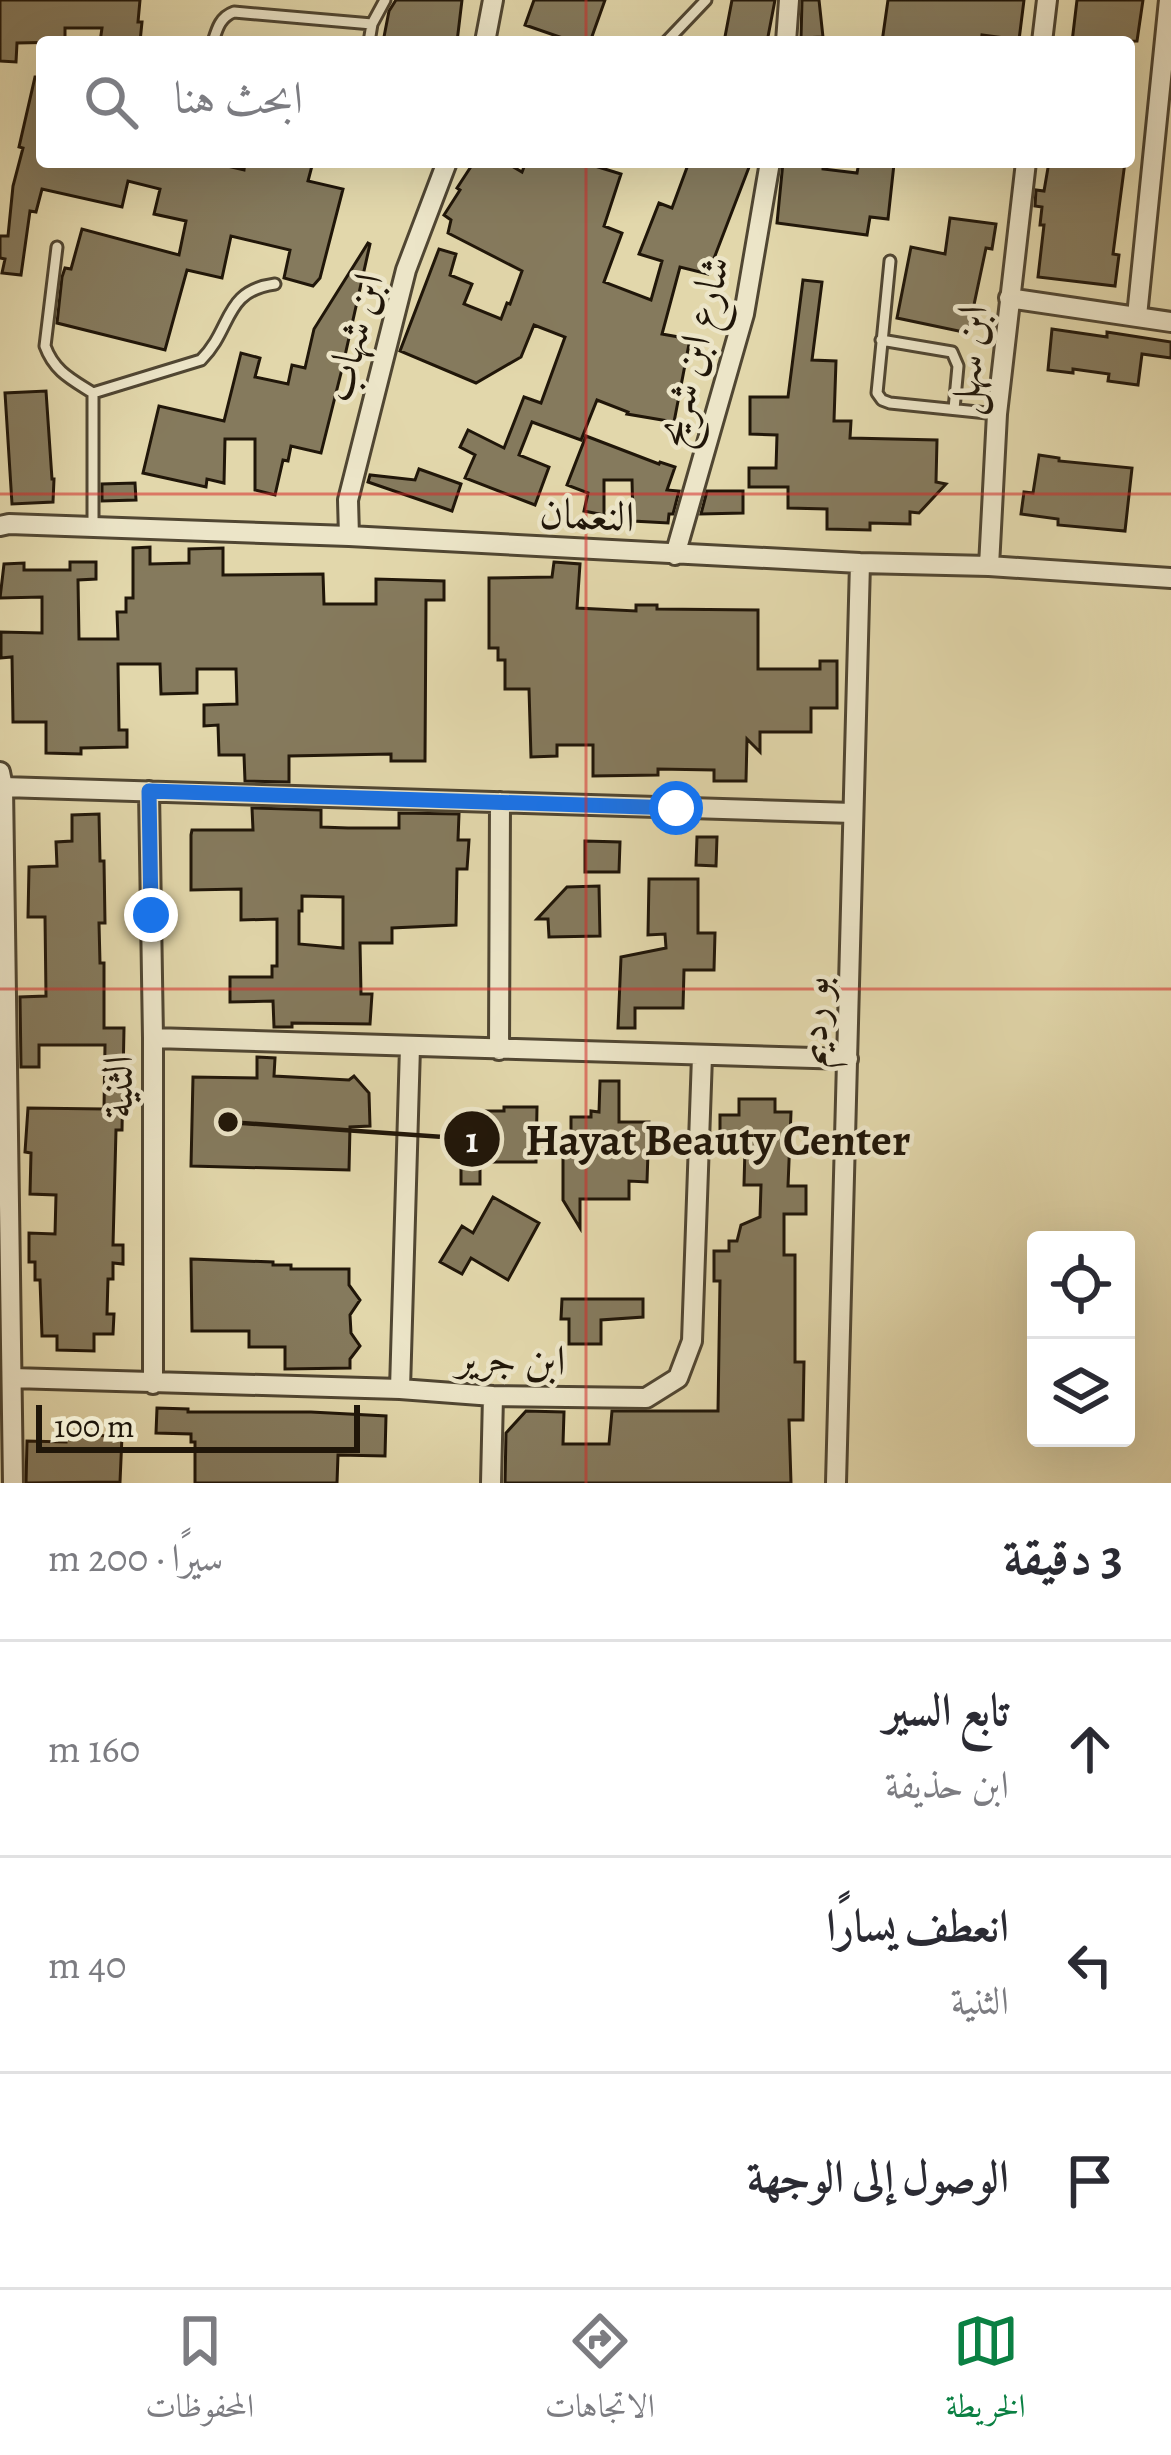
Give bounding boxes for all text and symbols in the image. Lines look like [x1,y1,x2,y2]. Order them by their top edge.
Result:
search box [36,36,1135,168]
text: ابحث هنا [174,67,303,129]
icon: search [78,69,144,135]
street label: شارع ابن شريح [641,250,751,455]
street label: ابن شهاب [308,266,397,408]
street label: ابن سهل [934,303,1002,417]
street label: النعمان [538,484,636,545]
route start [649,781,703,835]
route end [124,888,178,942]
street label: بو رديم [783,976,850,1068]
street label: الثنية [89,1055,146,1119]
callout: Hayat Beauty Center [442,1099,935,1180]
text: Hayat Beauty Center [526,1109,910,1171]
text: 1 [466,1115,479,1164]
map controls [1027,1231,1135,1447]
button: locate [1027,1231,1135,1339]
street label: ابن جرير [451,1328,567,1389]
button: layers [1027,1339,1135,1447]
scale bar [36,1399,360,1452]
text: 100 m [54,1403,134,1448]
text: 3 دقيقة [1003,1522,1123,1592]
text: سيرًا · 200 m [48,1531,224,1584]
text: تابع السير [884,1679,1009,1741]
icon: ahead [1057,1716,1123,1782]
text: 160 m [48,1722,140,1775]
text: ابن حذيفة [885,1758,1009,1811]
text: انعطف يسارًا [826,1895,1009,1957]
icon: left [1057,1932,1123,1998]
text: 40 m [48,1938,127,1991]
text: الثنية [950,1974,1009,2027]
text: الوصول إلى الوجهة [747,2146,1009,2208]
icon: arrive [1057,2148,1123,2214]
tab: المحفوظات [145,2308,254,2438]
tab: الاتجاهات [545,2308,655,2438]
tab: الخريطة [945,2308,1026,2438]

